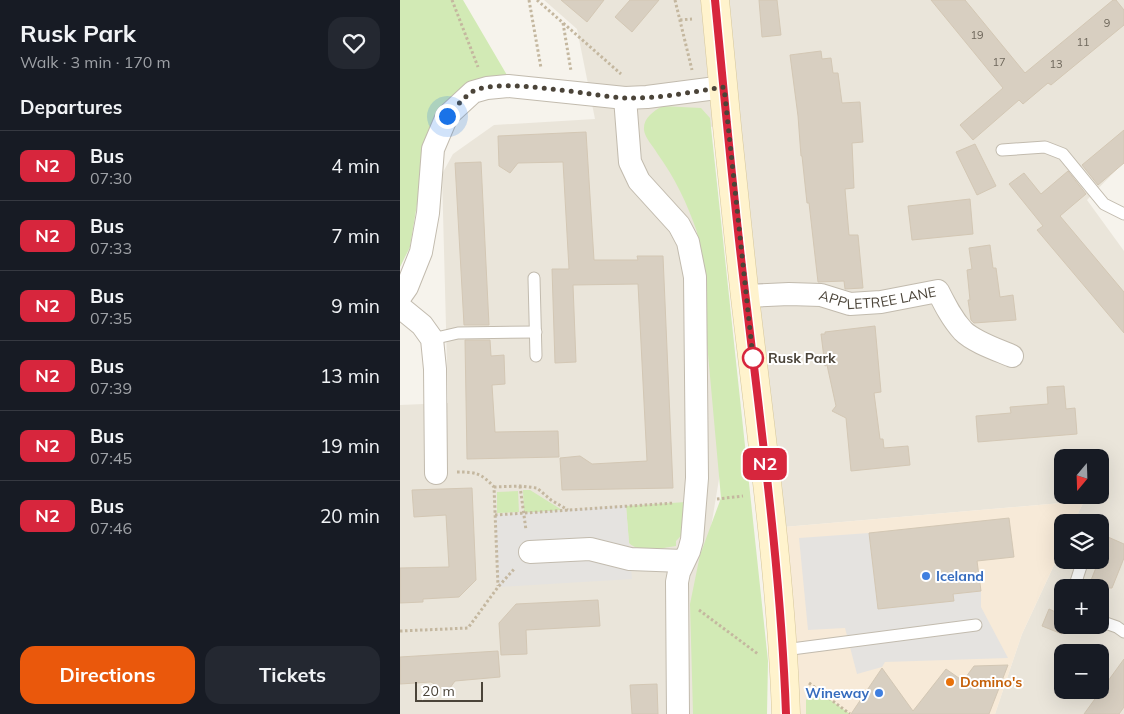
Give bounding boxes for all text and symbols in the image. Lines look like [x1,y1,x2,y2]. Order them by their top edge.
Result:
house number: 9 [1104,16,1110,30]
button: heart [328,17,380,69]
text: Rusk Park [20,18,136,48]
house number: 19 [970,28,984,42]
house number: 11 [1076,35,1090,49]
text: Walk · 3 min · 170 m [20,52,171,72]
house number: 17 [992,55,1006,69]
house number: 13 [1049,57,1063,71]
text: Departures [20,95,122,119]
your location [435,104,460,129]
text: Bus [90,144,124,168]
text: N2 [35,154,60,177]
text: 4 min [331,154,380,178]
text: 07:30 [90,168,132,188]
text: Bus [90,214,124,238]
text: N2 [35,224,60,247]
text: 7 min [331,224,380,248]
text: 07:33 [90,238,132,258]
street label: APPLETREE LANE [817,283,938,313]
text: Bus [90,284,124,308]
text: N2 [35,294,60,317]
text: 9 min [331,294,380,318]
text: 07:35 [90,308,132,328]
marker: Rusk Park [742,347,764,369]
place label: Rusk Park [768,349,836,367]
text: Bus [90,354,124,378]
text: N2 [35,364,60,387]
text: 13 min [320,364,380,388]
text: 07:39 [90,378,132,398]
text: Bus [90,424,124,448]
text: N2 [35,434,60,457]
text: 19 min [320,434,380,458]
text: 07:45 [90,448,132,468]
line badge: N2 [742,448,788,480]
north arrow [1054,449,1109,504]
map controls [1054,449,1109,699]
text: N2 [753,452,777,475]
text: Bus [90,494,124,518]
text: N2 [35,504,60,527]
text: 20 min [320,504,380,528]
button: layers [1054,514,1109,569]
text: 07:46 [90,518,132,538]
place label: Iceland [936,567,984,585]
marker: Iceland [920,570,932,582]
button: + [1054,579,1109,634]
button: − [1054,644,1109,699]
button: Directions [20,646,195,704]
button: Tickets [205,646,380,704]
place label: Domino's [960,673,1022,691]
marker: Domino's [944,676,956,688]
scale bar [415,679,482,702]
text: 20 m [422,682,455,700]
place label: Wineway [805,684,869,702]
marker: Wineway [873,687,885,699]

